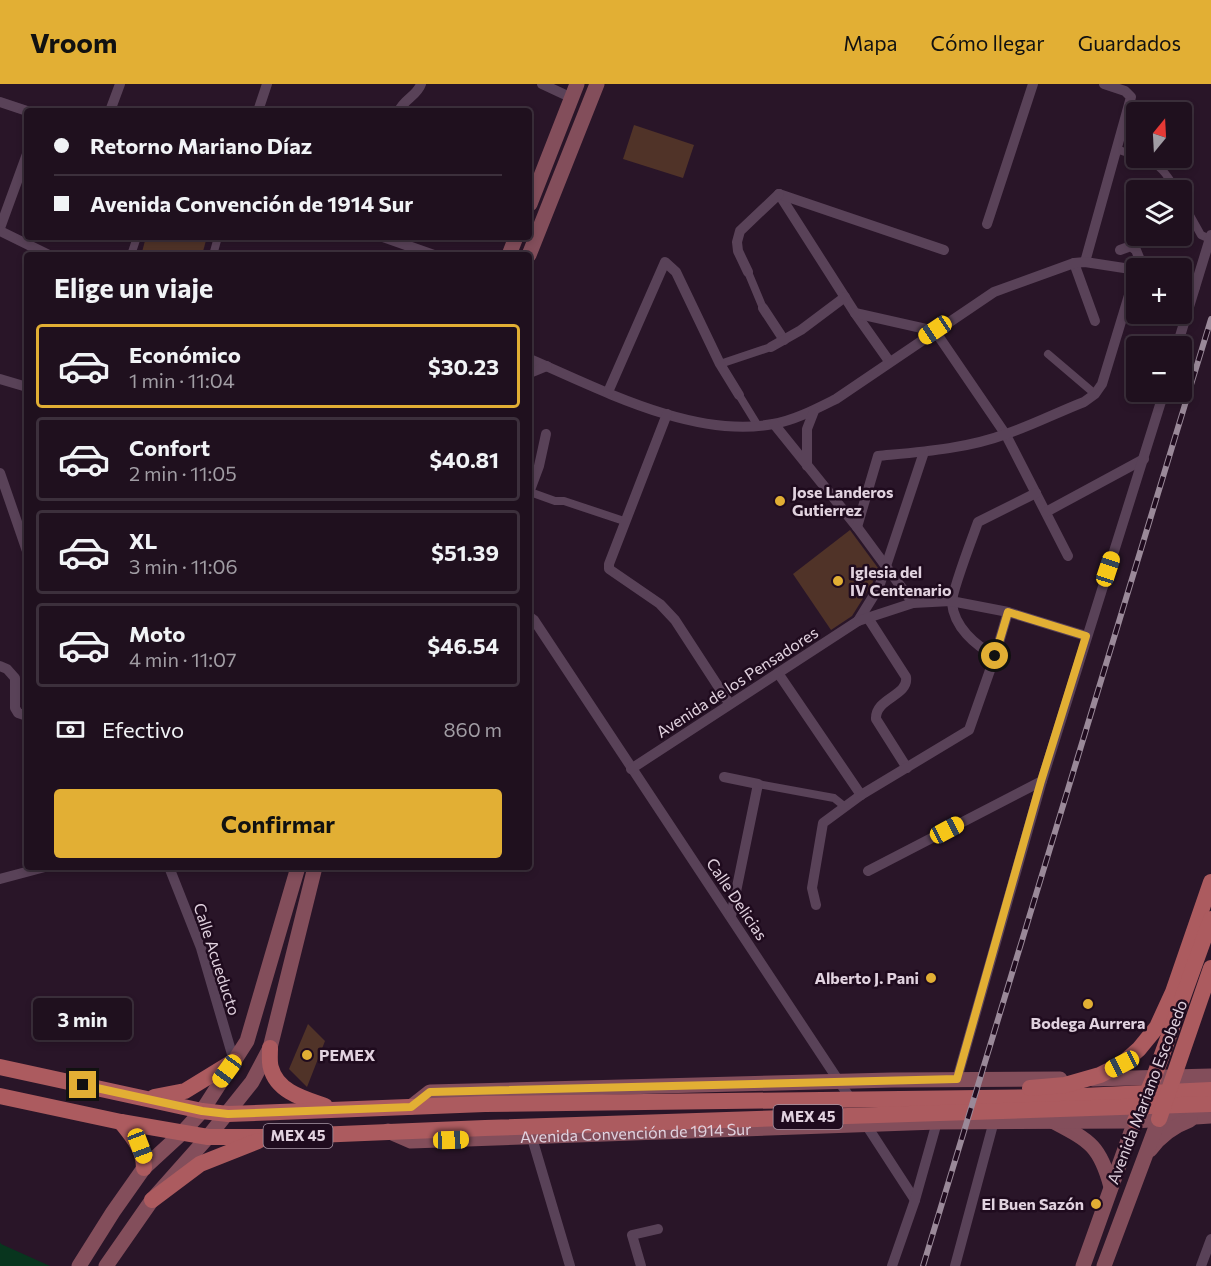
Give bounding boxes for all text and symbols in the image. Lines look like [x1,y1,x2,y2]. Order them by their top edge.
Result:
text: Vroom [30,25,118,59]
text: Mapa [843,30,898,55]
text: Cómo llegar [931,30,1045,55]
text: Guardados [1078,30,1181,55]
north arrow [1126,102,1192,168]
map controls [1126,102,1192,402]
text: Retorno Mariano Díaz [90,132,312,159]
button: layers [1126,180,1192,246]
text: Avenida Convención de 1914 Sur [90,190,413,217]
button: + [1126,258,1192,324]
text: Elige un viaje [54,271,213,304]
car [915,312,955,348]
button: − [1126,336,1192,402]
icon: car [57,339,111,393]
text: Económico [129,341,241,368]
text: $30.23 [428,353,499,380]
text: 1 min · 11:04 [129,368,235,392]
icon: car [57,432,111,486]
text: Confort [129,434,210,461]
text: $40.81 [429,446,499,473]
text: 2 min · 11:05 [129,461,237,485]
place label: Jose Landeros Gutierrez [792,482,893,519]
marker: Jose Landeros Gutierrez [773,494,787,508]
icon: car [57,525,111,579]
text: XL [129,527,157,554]
text: $51.39 [431,539,499,566]
car [1094,549,1122,589]
text: 3 min · 11:06 [129,554,238,578]
place label: Iglesia del IV Centenario [850,562,952,599]
marker: Iglesia del IV Centenario [831,574,845,588]
icon: car [57,618,111,672]
text: Moto [129,620,185,647]
street label: Avenida de los Pensadores [652,622,821,741]
text: $46.54 [427,632,499,659]
route start [981,642,1008,669]
text: 4 min · 11:07 [129,647,237,671]
icon: cash [54,713,87,746]
text: Efectivo [102,716,184,743]
text: 860 m [443,717,502,741]
button: Confirmar [54,789,502,858]
car [927,814,967,846]
street label: Calle Delicias [703,854,772,943]
street label: Calle Acueducto [190,900,245,1017]
place label: Alberto J. Pani [814,968,919,987]
marker: Alberto J. Pani [924,971,938,985]
marker: Bodega Aurrera [1081,997,1095,1011]
street label: Avenida Mariano Escobedo [1103,997,1190,1187]
callout: 3 min [34,998,132,1040]
text: 3 min [57,1007,108,1031]
place label: Bodega Aurrera [1031,1013,1145,1032]
place label: PEMEX [319,1045,375,1064]
marker: PEMEX [300,1048,314,1062]
car [1102,1048,1142,1080]
car [209,1051,245,1091]
route end [69,1071,96,1098]
road number: MEX 45 [774,1105,842,1129]
street label: Avenida Convención de 1914 Sur [520,1119,752,1146]
road number: MEX 45 [264,1124,332,1148]
car [125,1126,155,1166]
car [433,1130,469,1150]
place label: El Buen Sazón [982,1194,1084,1213]
marker: El Buen Sazón [1089,1197,1103,1211]

